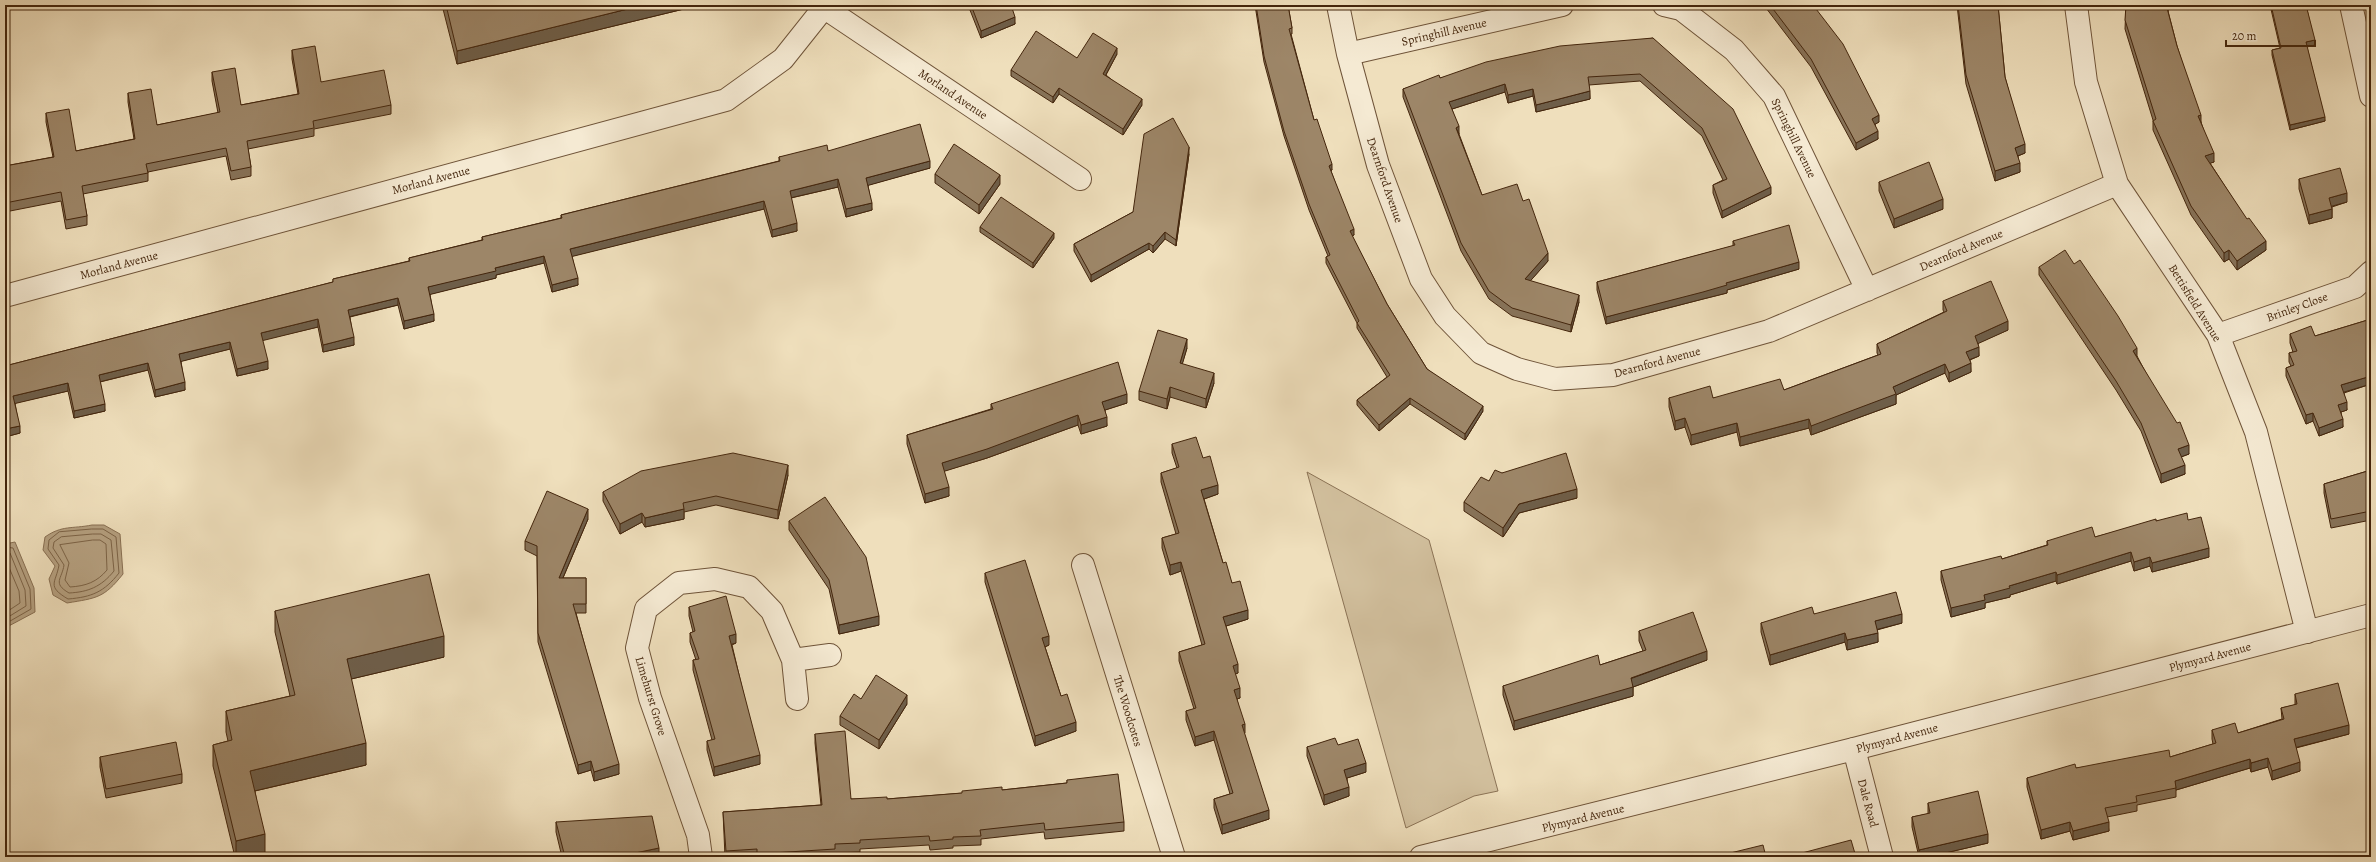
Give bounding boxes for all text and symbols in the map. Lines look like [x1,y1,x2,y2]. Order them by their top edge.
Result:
street label: Springhill Avenue [1400,14,1488,50]
scale bar [2226,22,2315,48]
text: 20 m [2232,28,2256,44]
street label: Morland Avenue [915,65,991,123]
street label: Springhill Avenue [1768,95,1820,181]
street label: Dearnford Avenue [1363,135,1407,225]
street label: Morland Avenue [390,162,472,198]
street label: Dearnford Avenue [1917,225,2005,275]
street label: Morland Avenue [78,247,160,283]
street label: Bettisfield Avenue [2165,261,2225,345]
street label: Brinley Close [2264,288,2330,326]
street label: Dearnford Avenue [1612,343,1702,381]
street label: Plymyard Avenue [2167,638,2253,676]
street label: Limehurst Grove [631,654,671,738]
street label: The Woodcotes [1110,674,1146,749]
street label: Plymyard Avenue [1854,719,1940,757]
street label: Dale Road [1854,777,1882,830]
street label: Plymyard Avenue [1540,800,1626,836]

